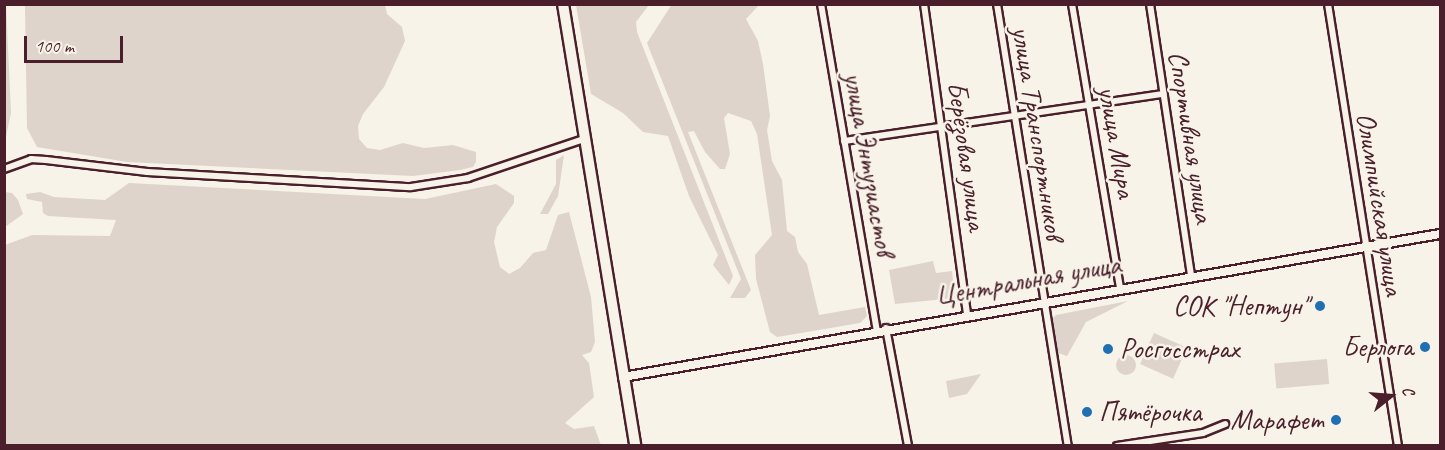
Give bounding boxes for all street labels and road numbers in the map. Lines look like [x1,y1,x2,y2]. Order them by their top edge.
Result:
street label: улица Транспортников [1005,25,1071,241]
street label: Спортивная улица [1161,48,1221,226]
street label: улица Энтузиастов [836,68,902,260]
street label: Берёзовая улица [940,79,994,233]
street label: улица Мира [1091,84,1143,200]
street label: Олимпийская улица [1349,109,1411,299]
street label: Центральная улица [932,247,1124,313]

